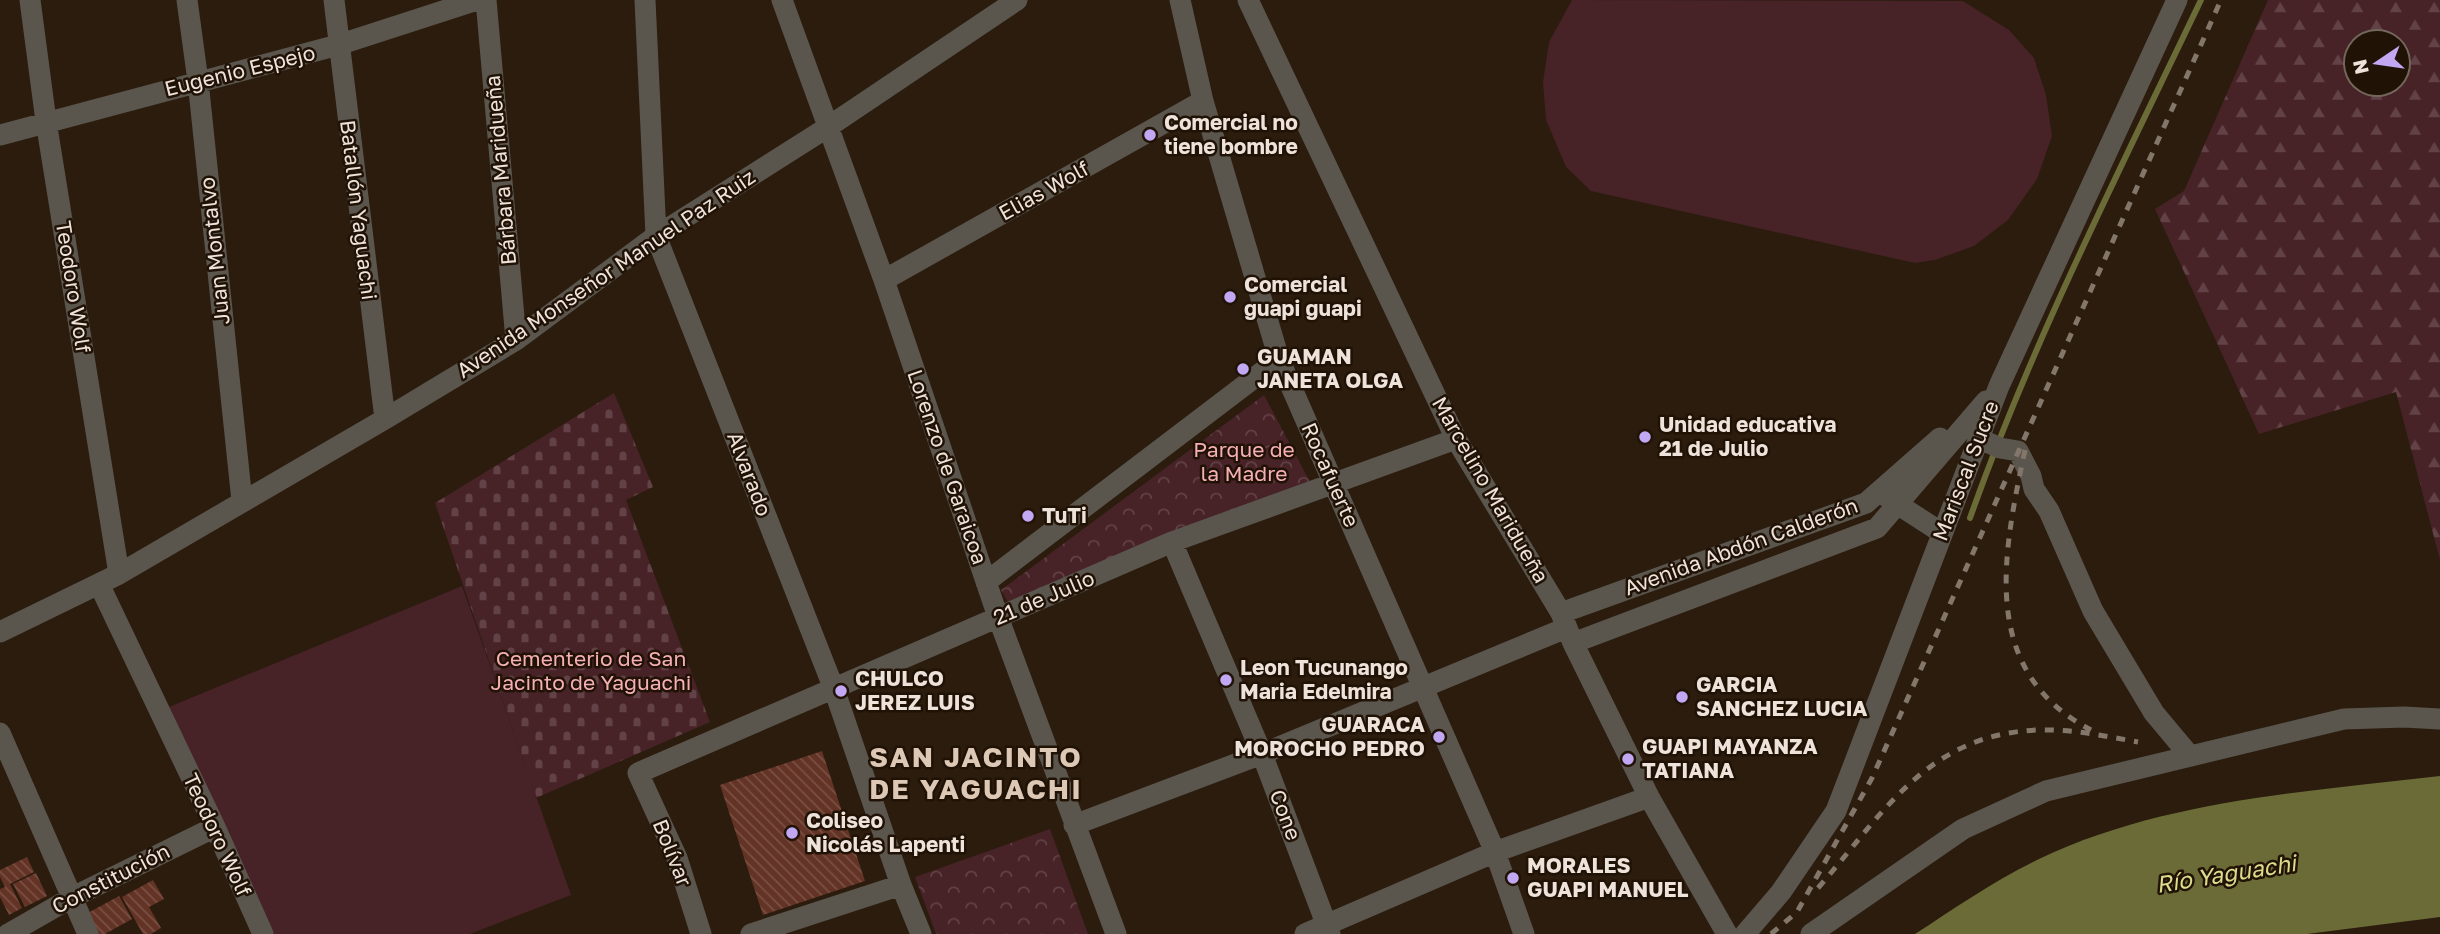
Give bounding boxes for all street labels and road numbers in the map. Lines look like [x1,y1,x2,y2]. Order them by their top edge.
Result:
street label: Eugenio Espejo [162,39,318,101]
street label: Bárbara Maridueña [479,74,521,266]
street label: Batallón Yaguachi [335,118,383,301]
street label: Elias Wolf [994,155,1094,226]
street label: Avenida Monseñor Manuel Paz Ruiz [451,163,760,383]
street label: Juan Montalvo [193,176,235,326]
street label: Teodoro Wolf [51,219,97,355]
street label: Lorenzo de Garaicoa [902,366,994,568]
street label: Marcelino Maridueña [1427,392,1555,587]
street label: Mariscal Sucre [1926,397,2004,544]
street label: Rocafuerte [1296,418,1366,531]
street label: Alvarado [722,428,778,520]
street label: Avenida Abdón Calderón [1620,492,1861,600]
street label: 21 de Julio [989,564,1098,630]
street label: Teodoro Wolf [178,769,258,901]
street label: Cone [1264,786,1307,844]
street label: Bolívar [648,815,698,890]
street label: Constitución [47,837,174,919]

